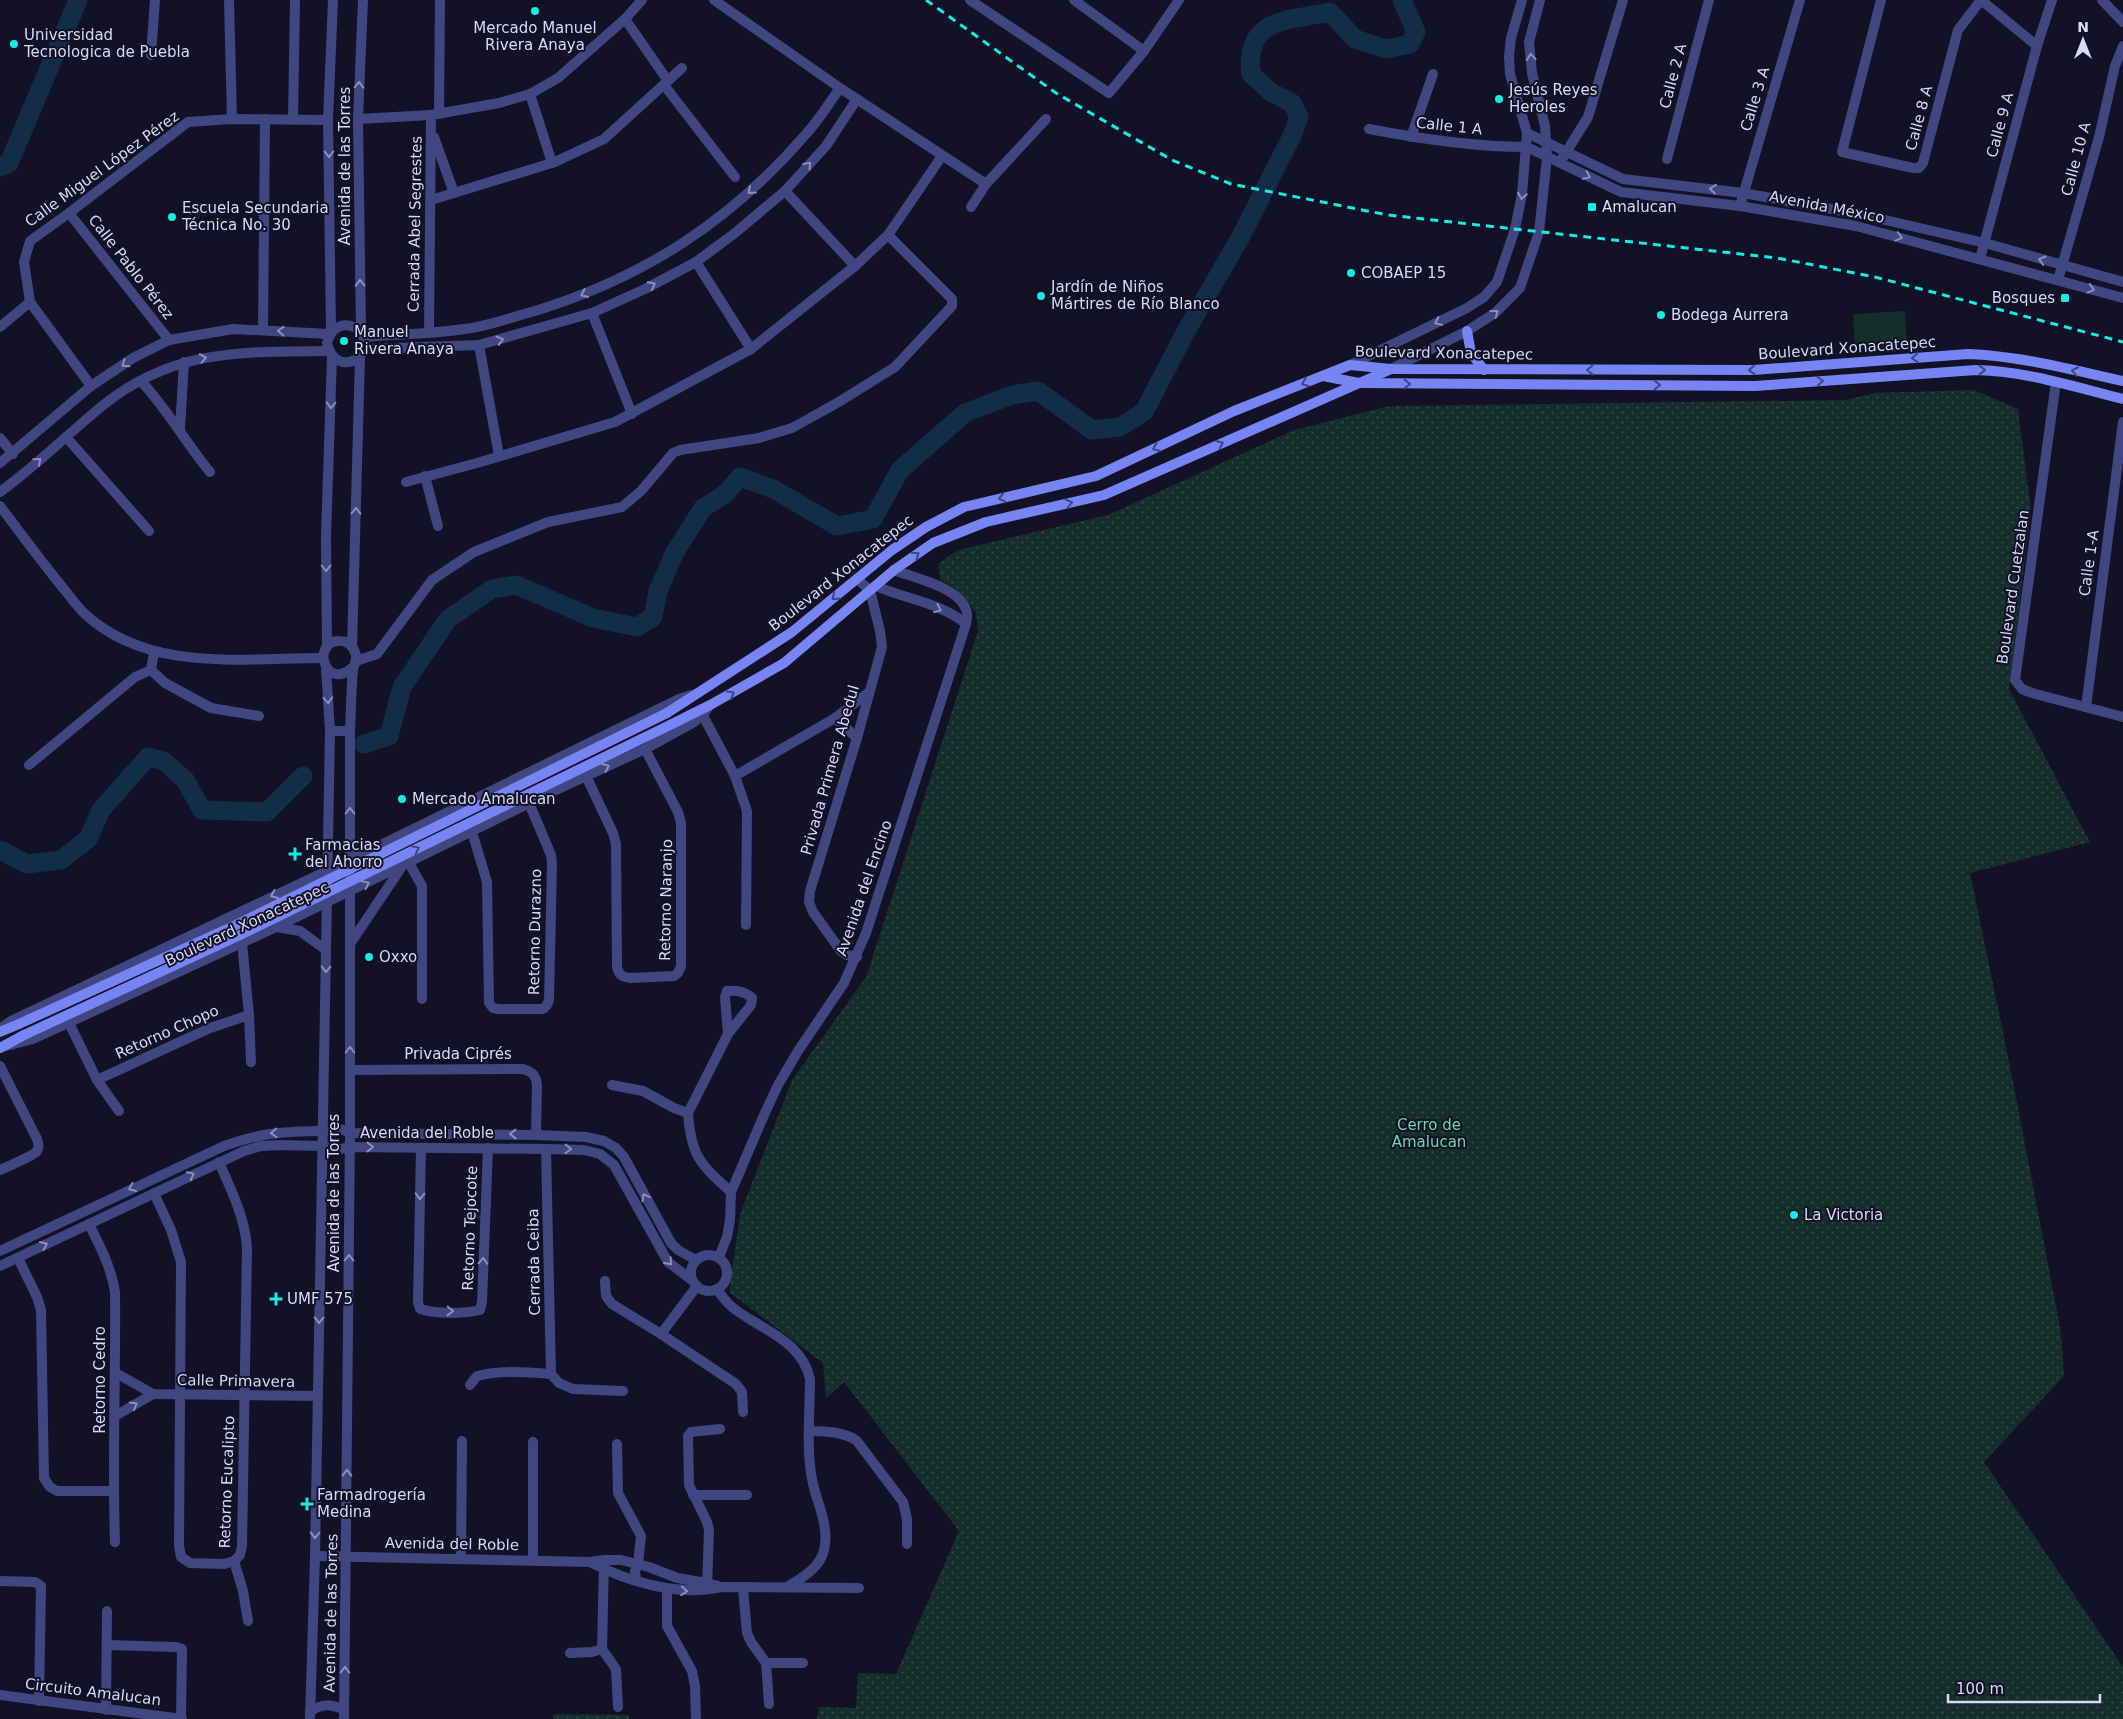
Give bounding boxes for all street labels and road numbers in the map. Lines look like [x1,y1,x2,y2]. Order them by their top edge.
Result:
street label: Calle 2 A [1656,41,1690,110]
street label: Calle 3 A [1737,64,1774,133]
street label: Calle 8 A [1902,83,1936,152]
street label: Avenida de las Torres [336,86,354,245]
street label: Calle 9 A [1983,90,2017,159]
street label: Calle Miguel López Pérez [22,107,182,231]
street label: Calle 1 A [1415,114,1484,139]
street label: Calle 10 A [2057,119,2095,198]
street label: Cerrada Abel Segrestes [404,135,426,312]
street label: Avenida México [1768,187,1886,227]
street label: Calle Pablo Pérez [85,211,178,323]
street label: Boulevard Xonacatepec [1757,333,1937,363]
street label: Boulevard Xonacatepec [1355,342,1533,364]
street label: Boulevard Cuetzalan [1993,509,2033,665]
street label: Boulevard Xonacatepec [765,511,917,635]
street label: Calle 1-A [2075,528,2103,597]
street label: Privada Primera Abedul [797,683,863,857]
street label: Avenida del Encino [832,818,896,958]
street label: Retorno Naranjo [656,839,676,961]
street label: Retorno Durazno [525,869,545,995]
street label: Boulevard Xonacatepec [162,878,332,970]
street label: Retorno Chopo [113,1001,221,1063]
street label: Privada Ciprés [404,1045,512,1063]
street label: Avenida de las Torres [325,1113,343,1272]
street label: Avenida del Roble [360,1124,494,1142]
street label: Retorno Tejocote [459,1165,481,1291]
street label: Cerrada Ceiba [524,1208,544,1316]
street label: Retorno Cedro [91,1326,109,1434]
street label: Calle Primavera [177,1371,295,1391]
street label: Retorno Eucalipto [216,1415,238,1549]
street label: Avenida de las Torres [321,1533,341,1692]
street label: Avenida del Roble [385,1534,519,1554]
street label: Circuito Amalucan [24,1675,162,1709]

